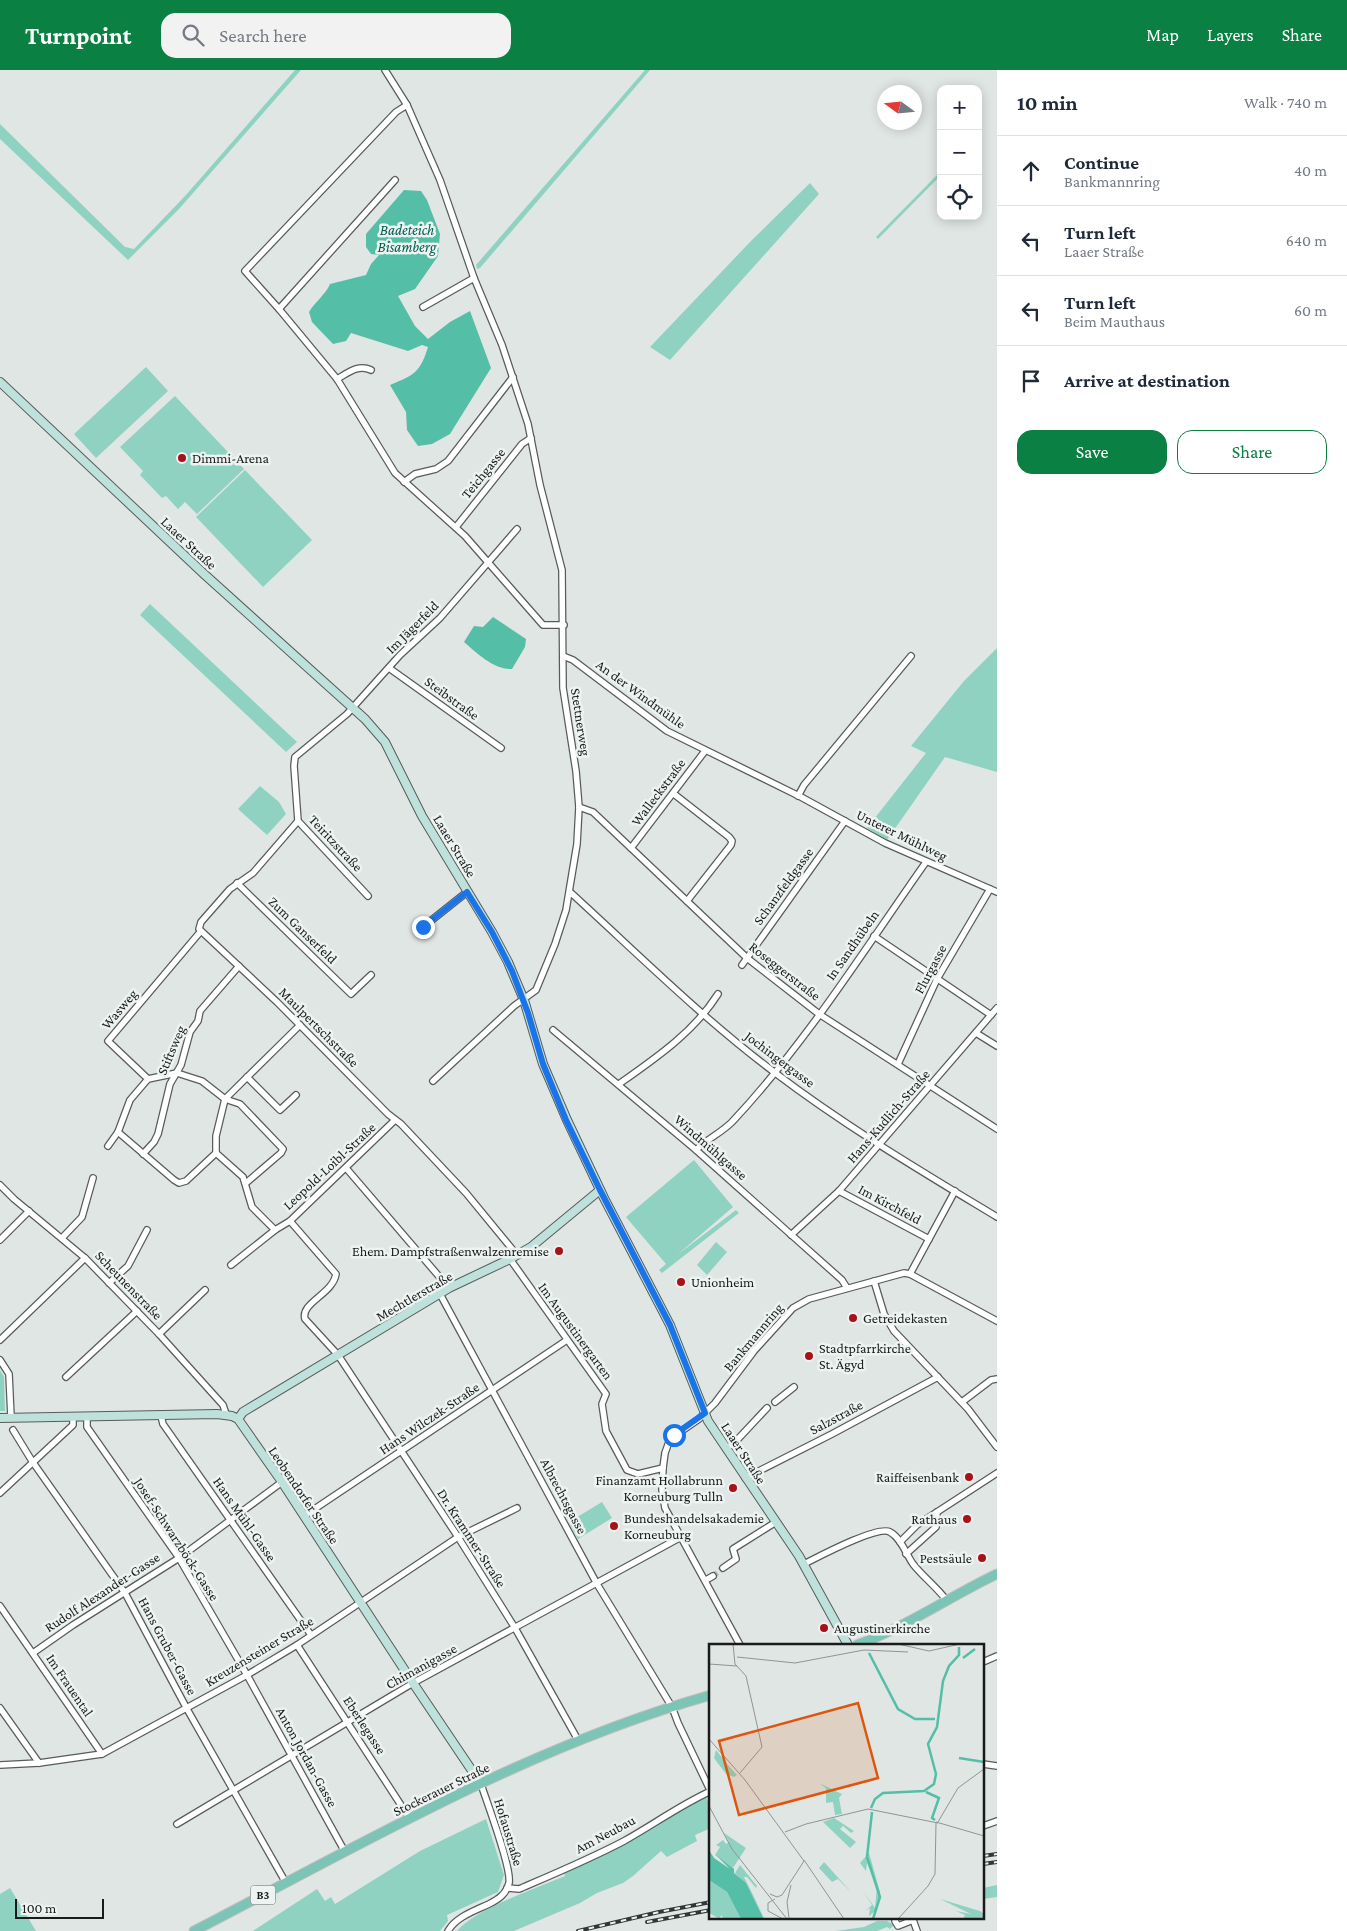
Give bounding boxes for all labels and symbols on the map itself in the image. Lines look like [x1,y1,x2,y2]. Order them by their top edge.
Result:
north arrow [877,85,922,130]
water label: Badeteich Bisamberg [377,222,437,256]
street label: Teichgasse [458,444,508,502]
place label: Dimmi-Arena [192,450,269,466]
marker: Dimmi-Arena [176,452,188,464]
street label: Laaer Straße [158,513,220,573]
street label: Im Jägerfeld [382,597,442,657]
street label: An der Windmühle [593,656,689,732]
street label: Steibstraße [422,673,482,723]
street label: Stettnerweg [568,687,594,757]
street label: Walleckstraße [628,755,688,829]
street label: Unterer Mühlweg [854,806,950,864]
street label: Teiritzstraße [306,811,366,875]
street label: Laaer Straße [430,812,480,880]
street label: Schanzfeldgasse [750,844,816,928]
street label: Zum Ganserfeld [265,893,341,967]
street label: In Sandhübeln [822,907,882,983]
route end [412,916,435,939]
street label: Roseggerstraße [746,938,824,1004]
street label: Flurgasse [910,942,950,996]
street label: Maulpertschstraße [276,984,362,1070]
street label: Wasweg [98,986,140,1032]
street label: Stiftsweg [153,1023,189,1077]
street label: Jochingergasse [740,1026,818,1091]
street label: Hans-Kudlich-Straße [843,1066,933,1166]
street label: Windmühlgasse [671,1111,751,1183]
street label: Leopold-Loibl-Straße [280,1119,378,1213]
street label: Im Kirchfeld [856,1181,925,1228]
place label: Ehem. Dampfstraßenwalzenremise [352,1243,549,1259]
marker: Ehem. Dampfstraßenwalzenremise [553,1245,565,1257]
street label: Scheunenstraße [92,1247,166,1323]
street label: Mechtlerstraße [373,1268,455,1324]
place label: Unionheim [691,1274,754,1290]
marker: Unionheim [675,1276,687,1288]
street label: Im Augustinergarten [535,1279,617,1383]
street label: Bankmannring [720,1299,786,1374]
place label: Getreidekasten [863,1310,948,1326]
marker: Getreidekasten [847,1312,859,1324]
place label: Stadtpfarrkirche St. Ägyd [819,1340,911,1372]
marker: Stadtpfarrkirche St. Ägyd [803,1350,815,1362]
street label: Hans Wilczek-Straße [376,1379,482,1457]
street label: Salzstraße [807,1396,865,1438]
street label: Laaer Straße [718,1419,770,1487]
route start [663,1424,686,1447]
street label: Leobendorfer Straße [265,1443,343,1547]
street label: Albrechtsgasse [537,1455,591,1537]
place label: Raiffeisenbank [876,1469,959,1485]
marker: Raiffeisenbank [963,1471,975,1483]
place label: Finanzamt Hollabrunn Korneuburg Tulln [595,1472,723,1504]
street label: Josef-Schwarzböck-Gasse [130,1473,223,1604]
street label: Hans Mühl-Gasse [210,1474,280,1564]
marker: Finanzamt Hollabrunn Korneuburg Tulln [727,1482,739,1494]
street label: Dr. Krammer-Straße [434,1486,510,1590]
place label: Bundeshandelsakademie Korneuburg [624,1510,764,1542]
place label: Rathaus [911,1511,957,1527]
marker: Rathaus [961,1513,973,1525]
marker: Bundeshandelsakademie Korneuburg [608,1520,620,1532]
street label: Rudolf Alexander-Gasse [41,1549,163,1635]
place label: Pestsäule [920,1550,972,1566]
marker: Pestsäule [976,1552,988,1564]
street label: Hans Gruber-Gasse [135,1594,201,1698]
street label: Kreuzensteiner Straße [202,1612,316,1690]
place label: Augustinerkirche [834,1620,930,1636]
marker: Augustinerkirche [818,1622,830,1634]
street label: Chimanigasse [383,1640,459,1692]
inset map [709,1644,984,1918]
street label: Im Frauental [43,1651,97,1720]
street label: Eberlegasse [340,1693,390,1757]
street label: Anton Jordan-Gasse [273,1704,341,1810]
street label: Stockerauer Straße [390,1759,492,1819]
street label: Hofaustraße [491,1796,527,1868]
street label: Am Neubau [572,1811,638,1856]
road number: B3 [250,1886,276,1904]
scale bar [15,1896,104,1919]

